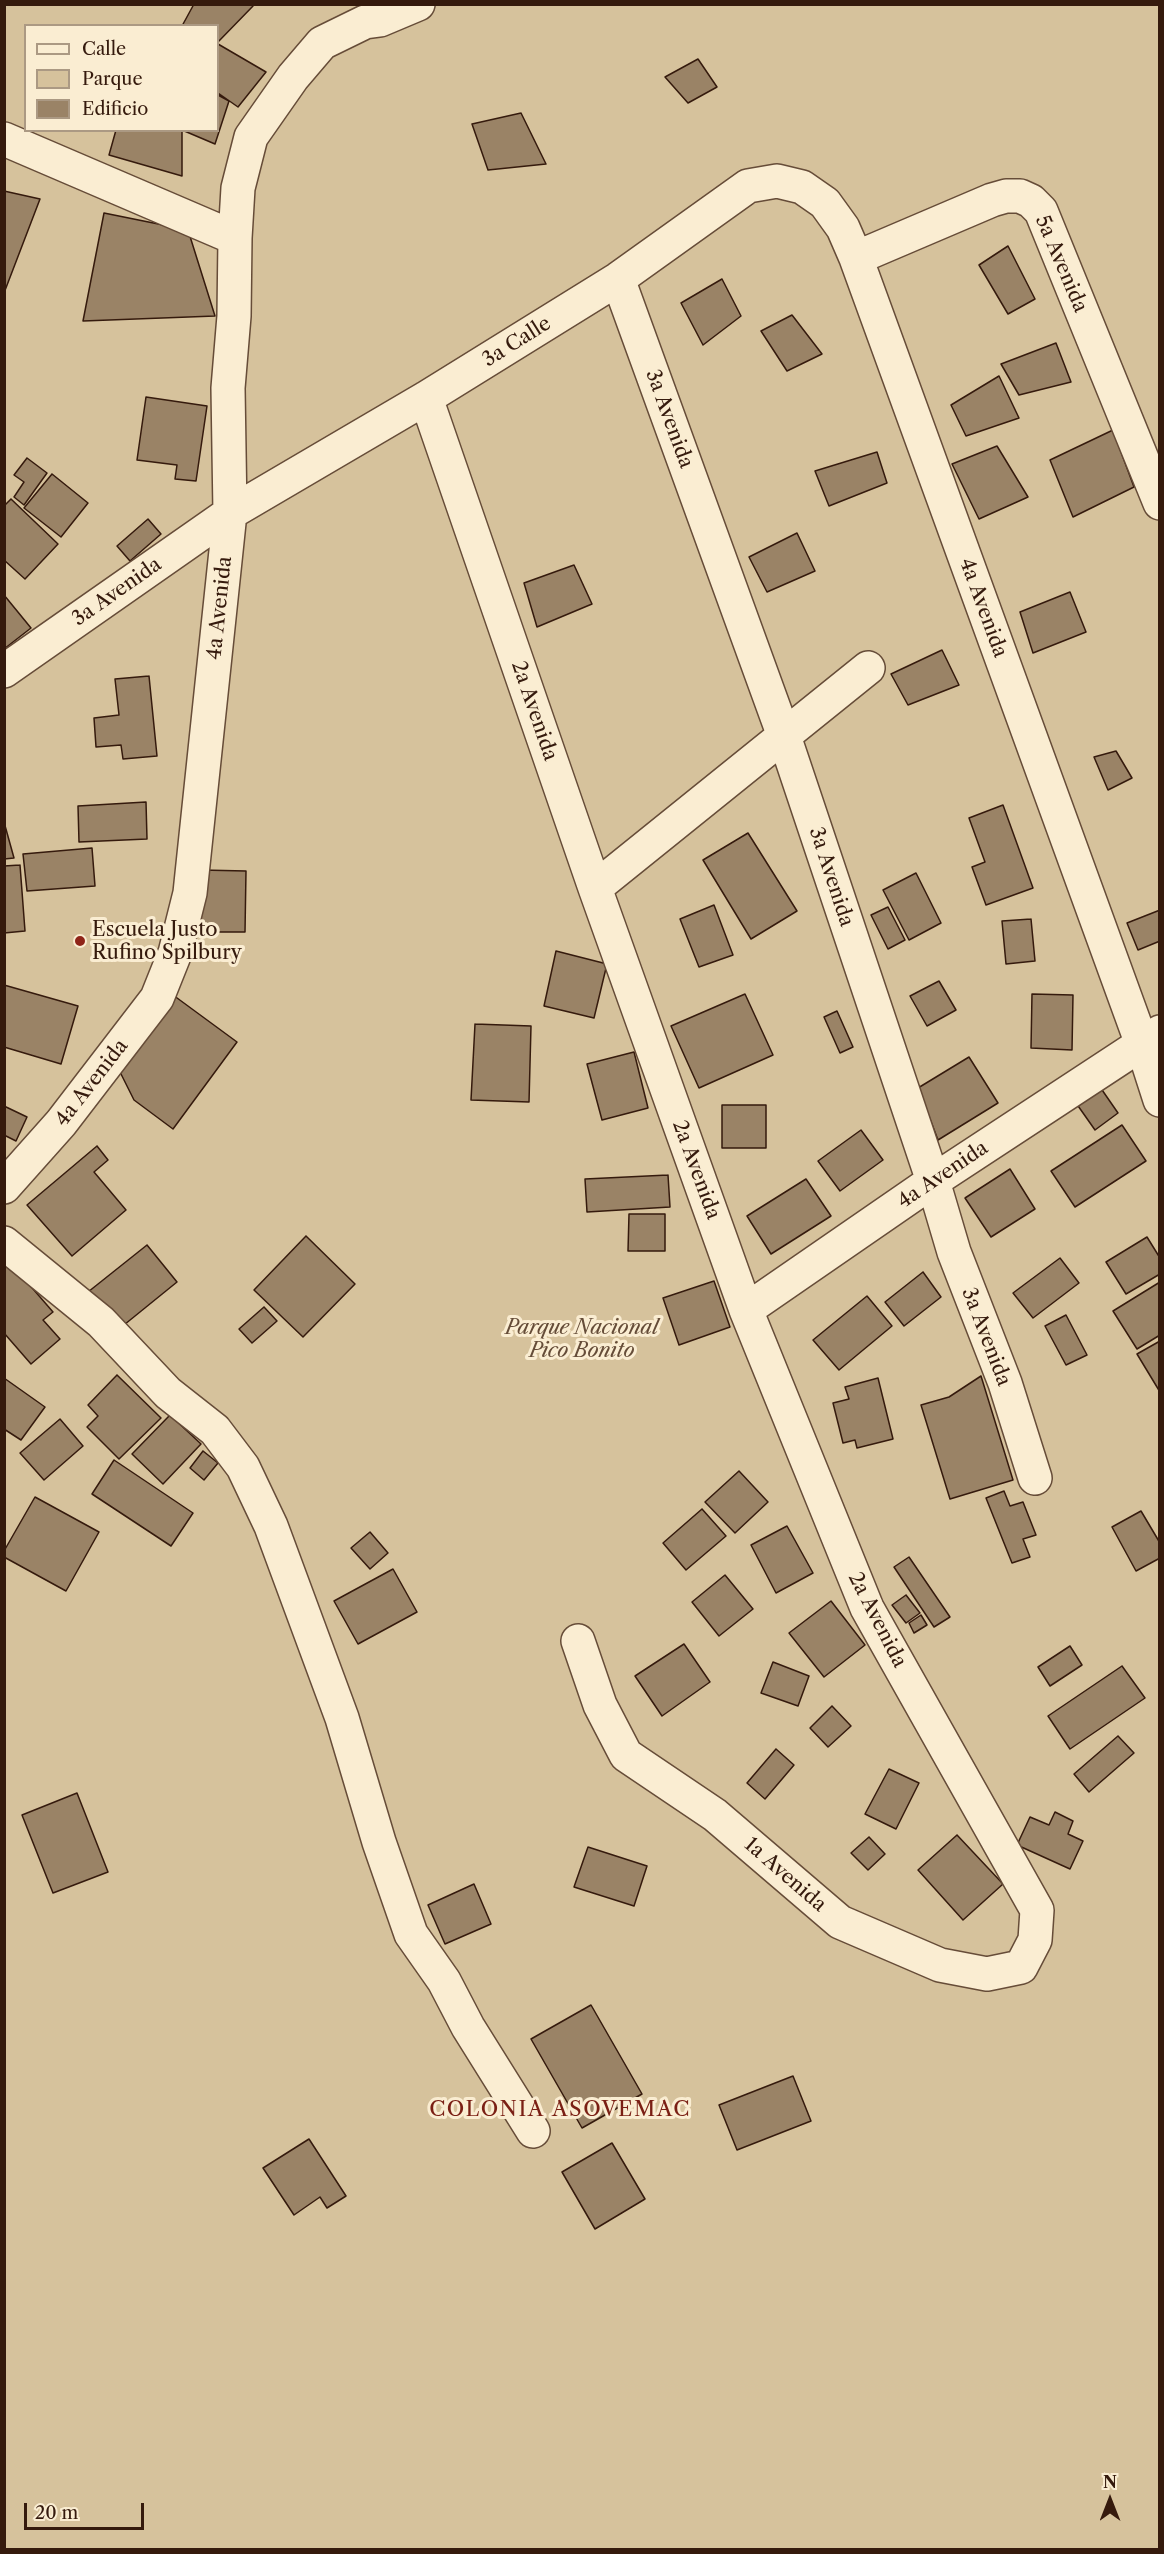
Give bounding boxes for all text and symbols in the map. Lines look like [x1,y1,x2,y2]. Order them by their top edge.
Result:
legend [24,24,219,132]
text: Calle [82,38,126,60]
text: Parque [82,68,143,90]
text: Edificio [82,98,148,120]
street label: 5a Avenida [1030,212,1092,316]
street label: 3a Calle [478,312,556,372]
street label: 3a Avenida [640,366,698,472]
street label: 3a Avenida [68,553,166,631]
street label: 4a Avenida [203,555,237,661]
street label: 4a Avenida [954,555,1012,661]
street label: 2a Avenida [506,658,562,764]
street label: 3a Avenida [804,824,858,930]
place label: Escuela Justo Rufino Spilbury [92,918,242,965]
marker: Escuela Justo Rufino Spilbury [73,934,87,948]
street label: 4a Avenida [51,1035,133,1131]
street label: 2a Avenida [667,1117,725,1223]
street label: 4a Avenida [893,1136,993,1214]
street label: 3a Avenida [956,1284,1016,1390]
park label: Parque Nacional Pico Bonito [505,1316,659,1363]
street label: 2a Avenida [843,1568,911,1672]
street label: 1a Avenida [739,1833,831,1917]
district label: COLONIA ASOVEMAC [429,2097,691,2123]
north arrow [1080,2470,1140,2530]
text: N [1103,2472,1117,2492]
scale bar [27,2491,147,2529]
text: 20 m [35,2502,78,2524]

